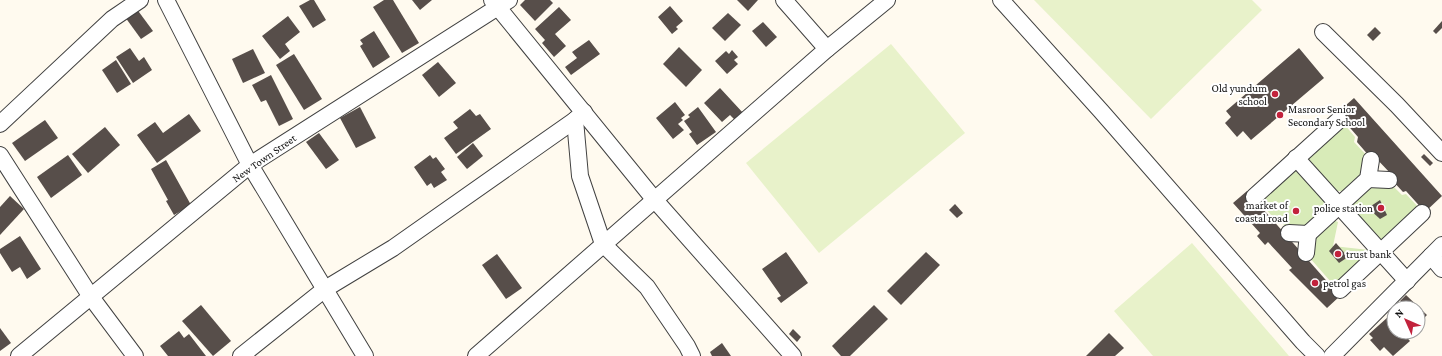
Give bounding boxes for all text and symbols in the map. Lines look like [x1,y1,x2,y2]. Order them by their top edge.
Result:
place label: Old yundum school [1212,82,1267,107]
marker: Old yundum school [1270,89,1280,99]
place label: Masroor Senior Secondary School [1288,103,1365,129]
marker: Masroor Senior Secondary School [1275,110,1285,120]
street label: New Town Street [230,131,298,184]
place label: market of coastal road [1235,199,1289,224]
place label: police station [1314,202,1373,215]
marker: police station [1376,203,1386,213]
marker: market of coastal road [1291,206,1301,216]
place label: trust bank [1346,248,1392,260]
marker: trust bank [1333,249,1343,259]
place label: petrol gas [1323,277,1366,290]
marker: petrol gas [1310,278,1320,288]
north arrow [1386,300,1426,340]
text: N [1392,306,1406,320]

